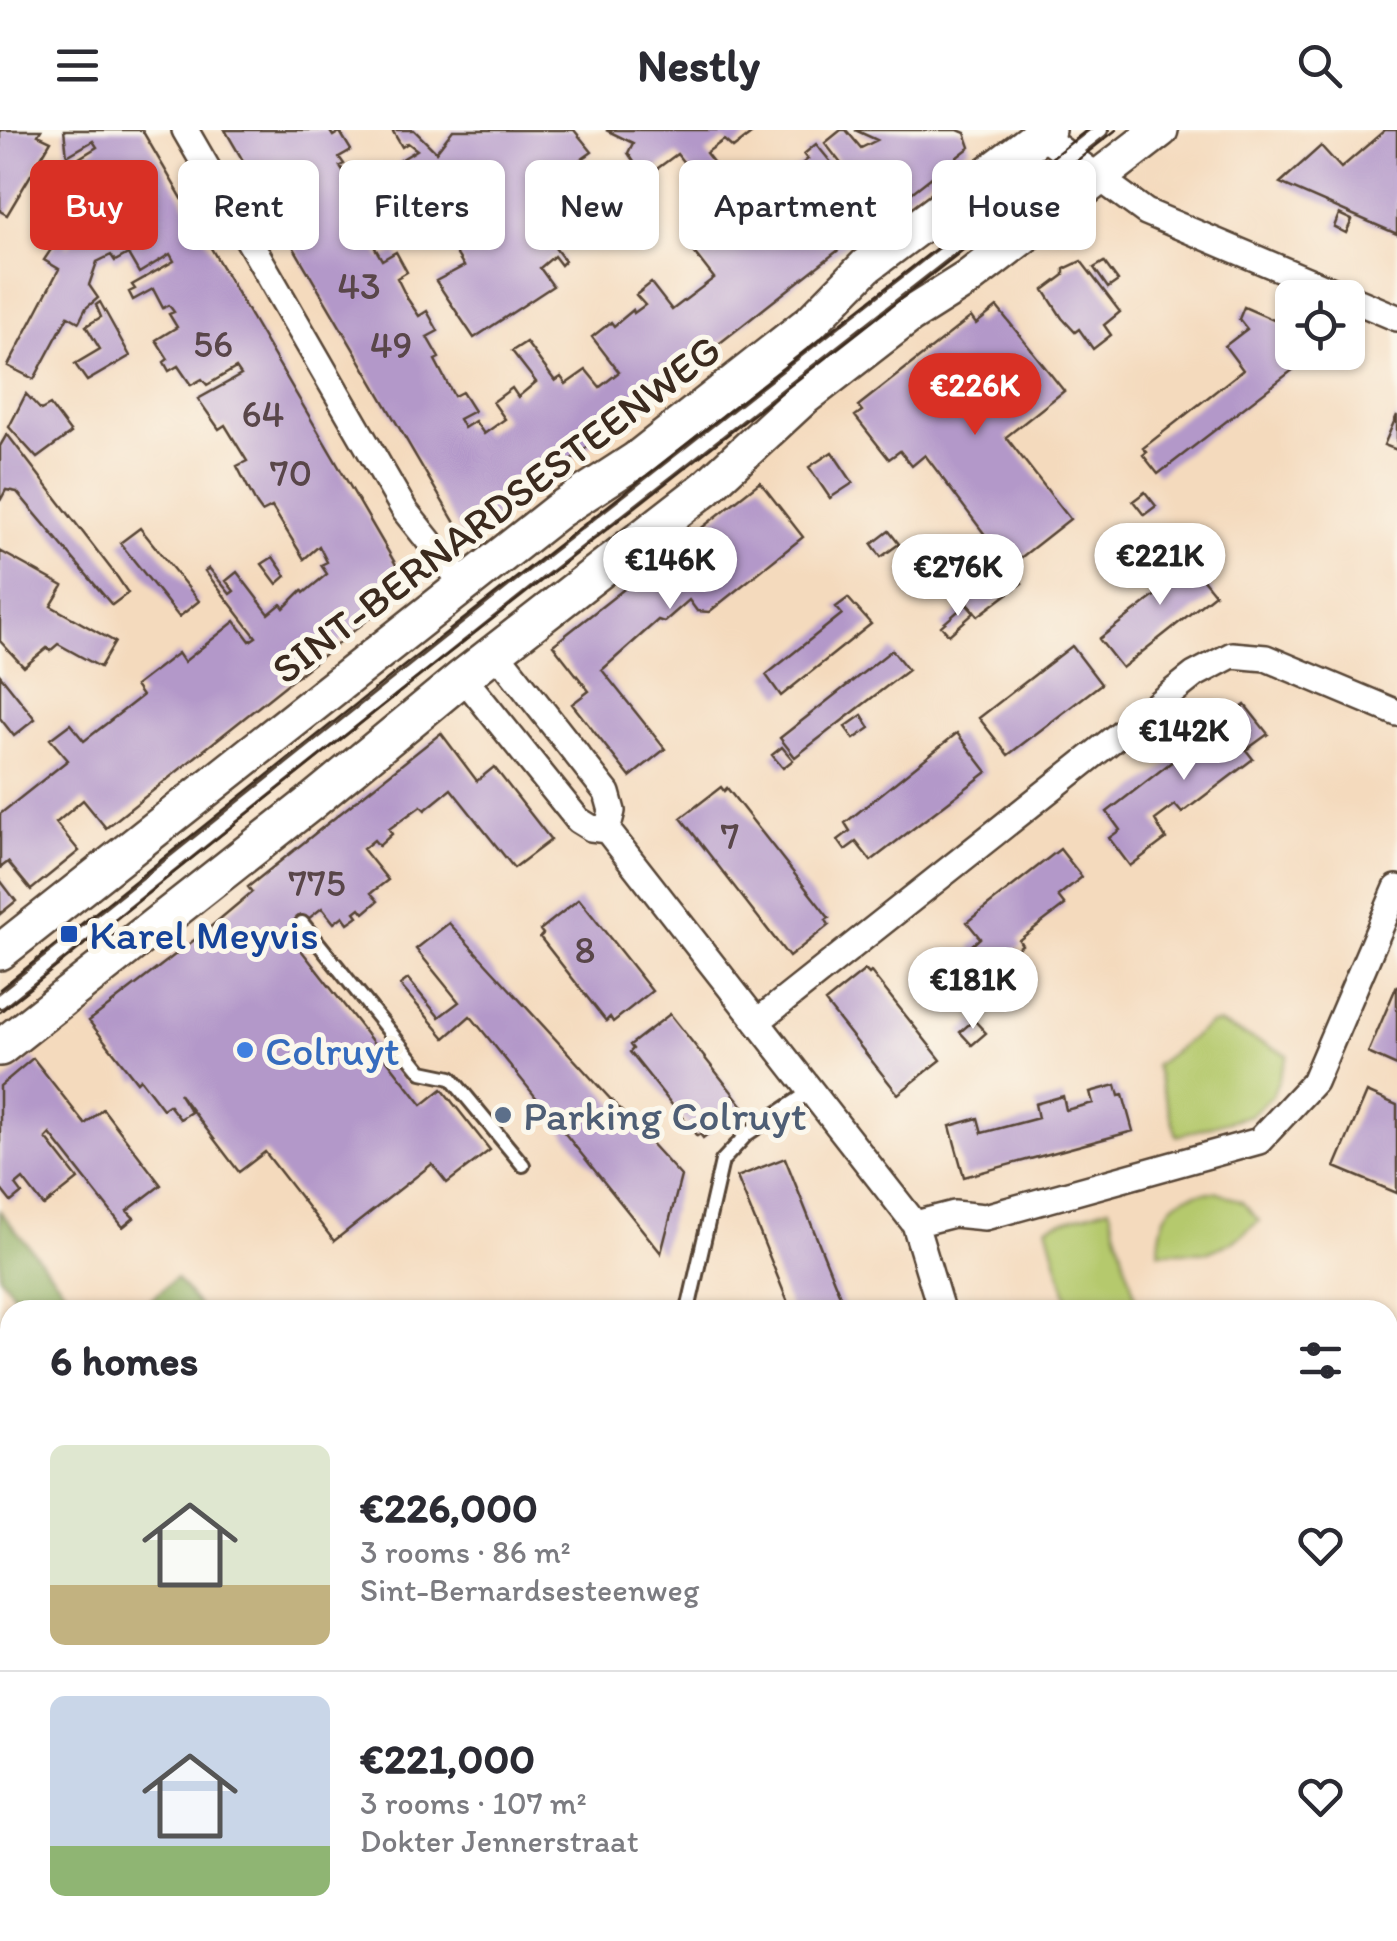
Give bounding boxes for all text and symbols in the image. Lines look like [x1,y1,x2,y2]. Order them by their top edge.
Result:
icon: menu [50,38,105,93]
text: Nestly [637,38,760,92]
icon: search [1292,38,1347,93]
chip: Buy [30,160,158,250]
chip: Rent [178,160,319,250]
chip: Filters [339,160,505,250]
chip: New [525,160,659,250]
chip: Apartment [679,160,912,250]
chip: House [932,160,1096,250]
house number: 43 [337,263,381,309]
map controls [1275,280,1365,370]
button: locate [1275,280,1365,370]
house number: 56 [193,321,233,367]
house number: 49 [370,322,412,368]
street label: SINT-BERNARDSESTEENWEG [261,323,731,695]
pin: €226K [905,353,1045,438]
text: €226K [930,366,1020,404]
house number: 64 [242,391,284,437]
house number: 70 [270,450,312,496]
pin: €221K [1090,523,1230,608]
pin: €146K [600,527,740,612]
pin: €276K [888,534,1028,619]
text: €221K [1116,536,1204,574]
text: €146K [625,540,715,578]
text: €276K [914,547,1002,585]
pin: €142K [1114,698,1254,783]
text: €142K [1139,711,1229,749]
house number: 7 [721,813,739,859]
house number: 775 [288,860,346,906]
place label: Karel Meyvis [89,909,319,960]
marker: Karel Meyvis [58,923,80,945]
house number: 8 [575,927,595,973]
pin: €181K [903,947,1043,1032]
text: €181K [930,960,1016,998]
place label: Colruyt [265,1025,400,1076]
marker: Colruyt [234,1039,256,1061]
place label: Parking Colruyt [523,1090,806,1141]
marker: Parking Colruyt [492,1104,514,1126]
icon: filters [1293,1333,1348,1388]
text: 6 homes [50,1335,198,1386]
text: €226,000 [360,1482,538,1533]
icon: home [130,1485,250,1605]
icon: heart [1293,1518,1348,1573]
text: 3 rooms · 86 m² [360,1533,571,1571]
text: Sint-Bernardsesteenweg [360,1571,699,1609]
text: €221,000 [360,1733,535,1784]
icon: home [130,1736,250,1856]
icon: heart [1293,1769,1348,1824]
text: 3 rooms · 107 m² [360,1784,587,1822]
text: Dokter Jennerstraat [360,1822,639,1860]

